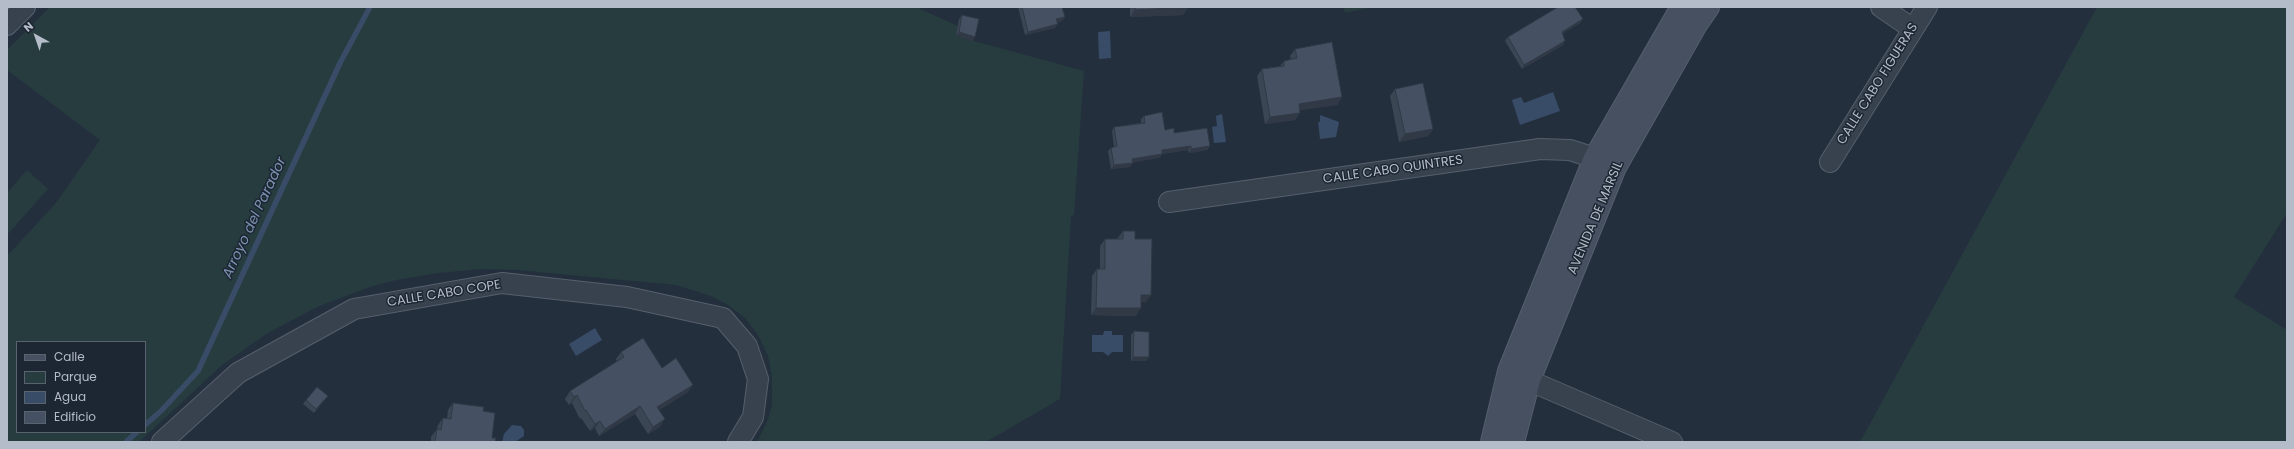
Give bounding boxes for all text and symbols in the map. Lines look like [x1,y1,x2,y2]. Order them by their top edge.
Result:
north arrow [16,16,56,56]
text: N [20,18,37,36]
street label: CALLE CABO FIGUERAS [1834,20,1922,148]
street label: CALLE CABO QUINTRES [1322,152,1464,188]
water label: Arroyo del Parador [220,155,290,281]
street label: AVENIDA DE MARSIL [1565,159,1627,277]
street label: CALLE CABO COPE [386,277,502,311]
legend [16,341,146,433]
text: Calle [54,348,85,365]
text: Parque [54,368,97,385]
text: Agua [54,388,86,405]
text: Edificio [54,408,96,425]

